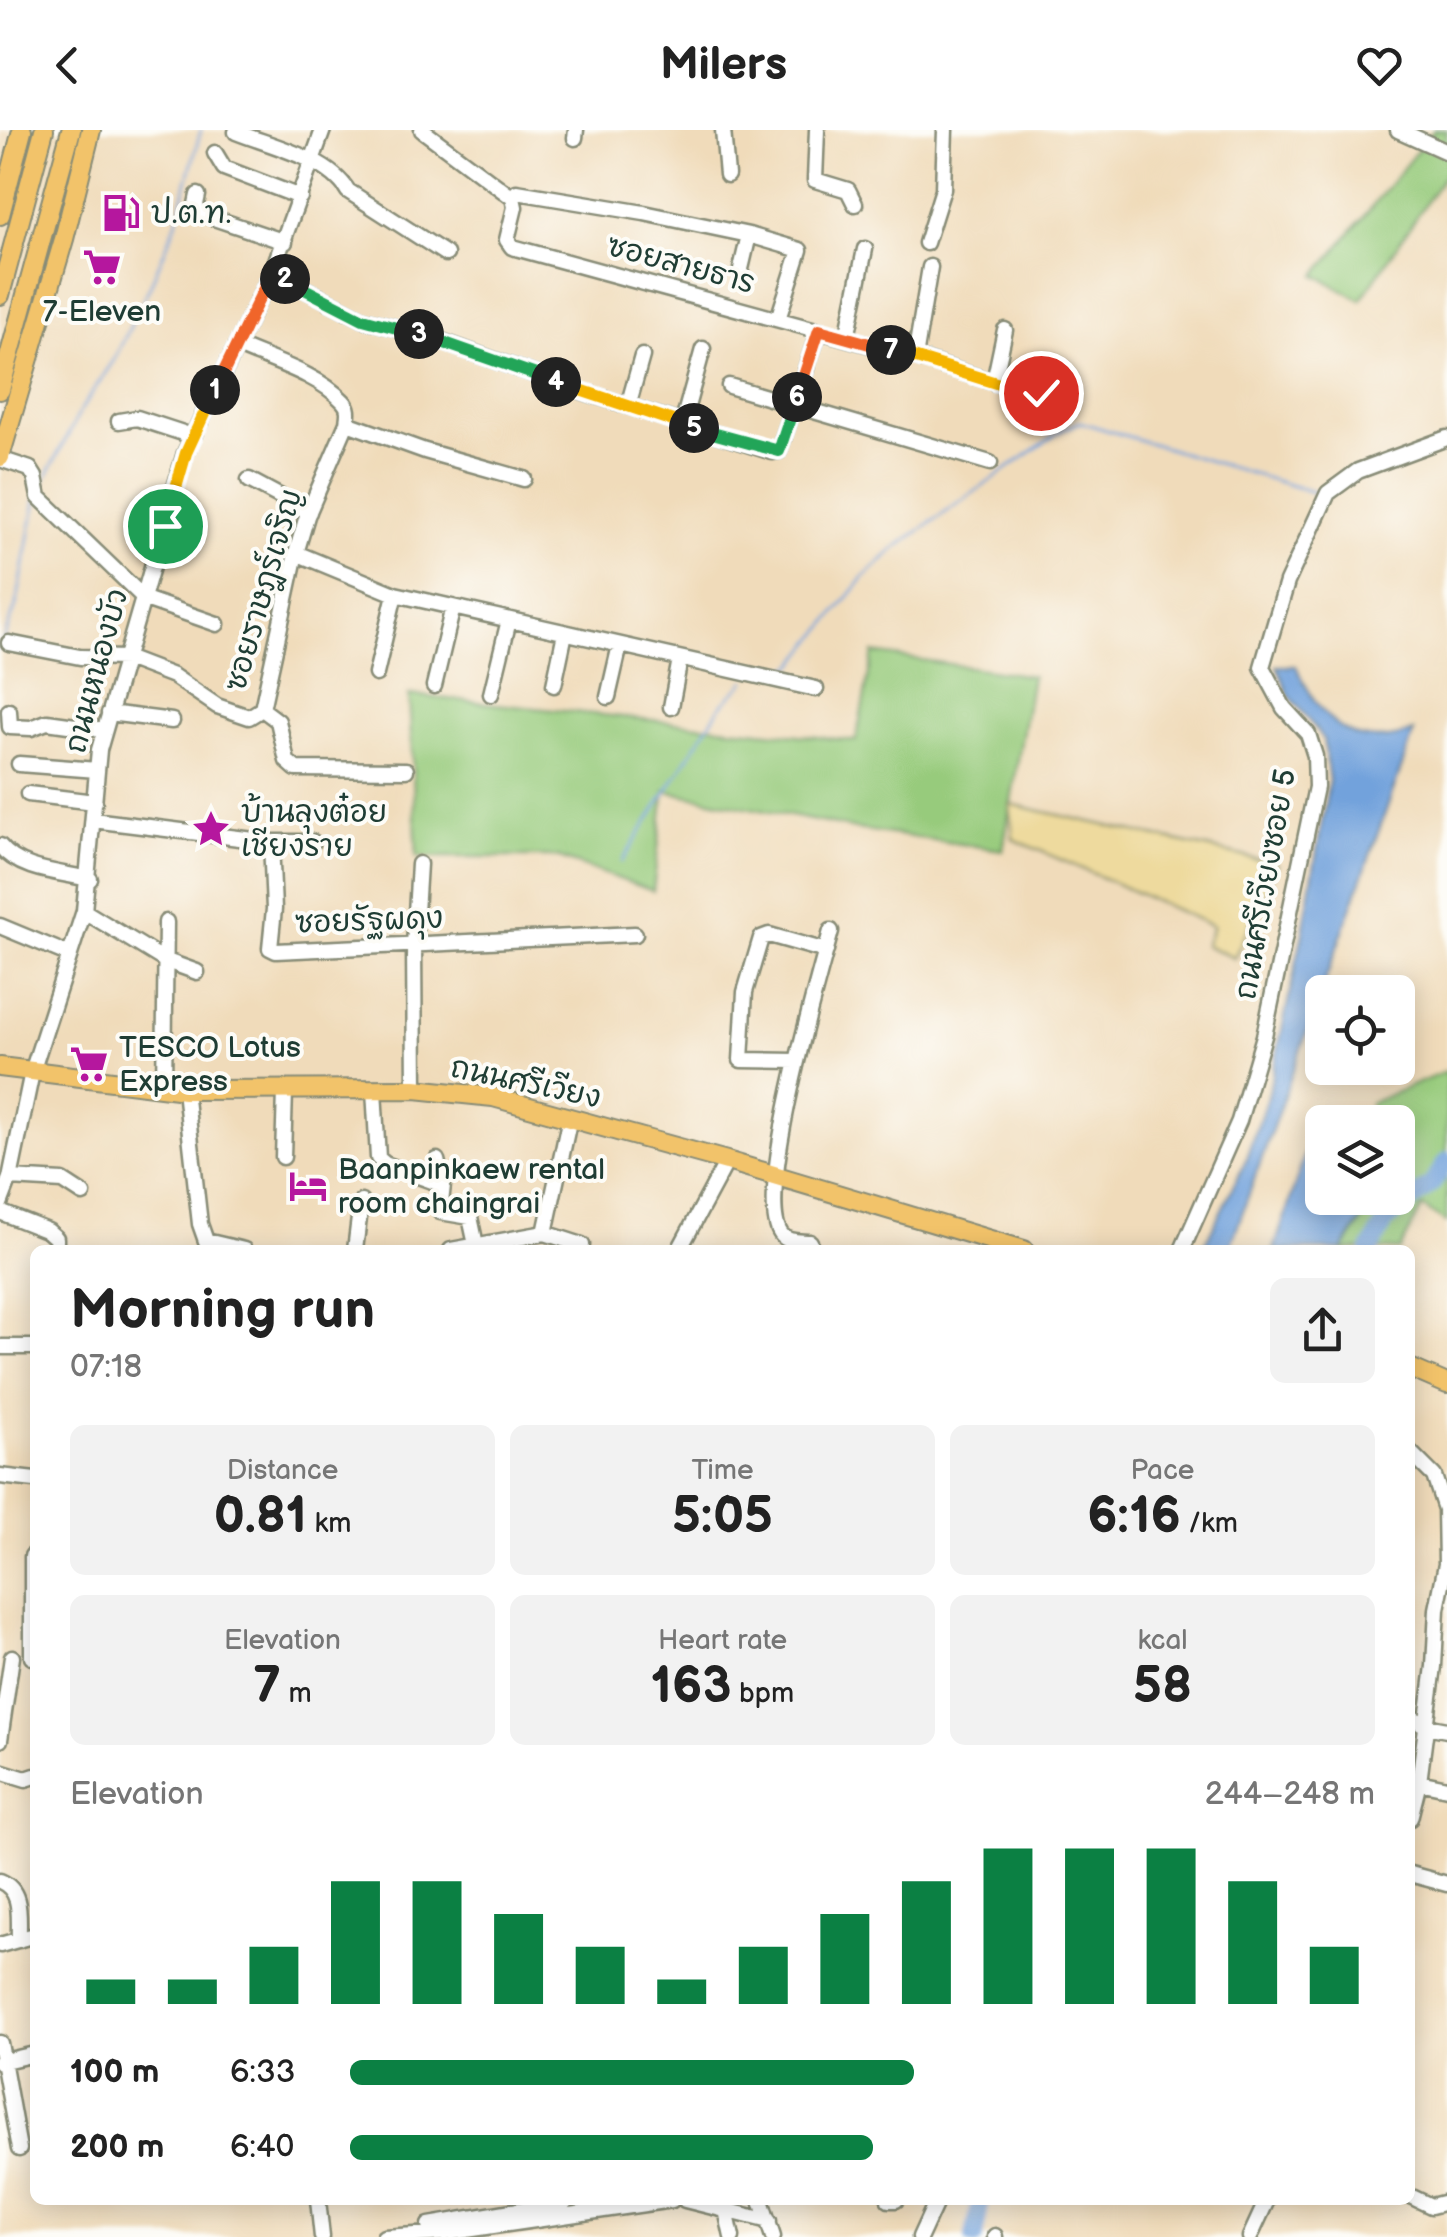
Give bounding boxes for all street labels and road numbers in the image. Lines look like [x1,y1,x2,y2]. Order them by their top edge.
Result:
street label: ซอยสายธาร [603,228,759,302]
street label: ซอยราษฎร์เจริญ [215,484,311,696]
street label: ถนนหนองบัว [58,585,136,757]
street label: ถนนศรีเวียงซอย 5 [1226,766,1304,1002]
street label: ซอยรัฐผดุง [294,900,444,945]
street label: ถนนศรีเวียง [447,1048,605,1116]

